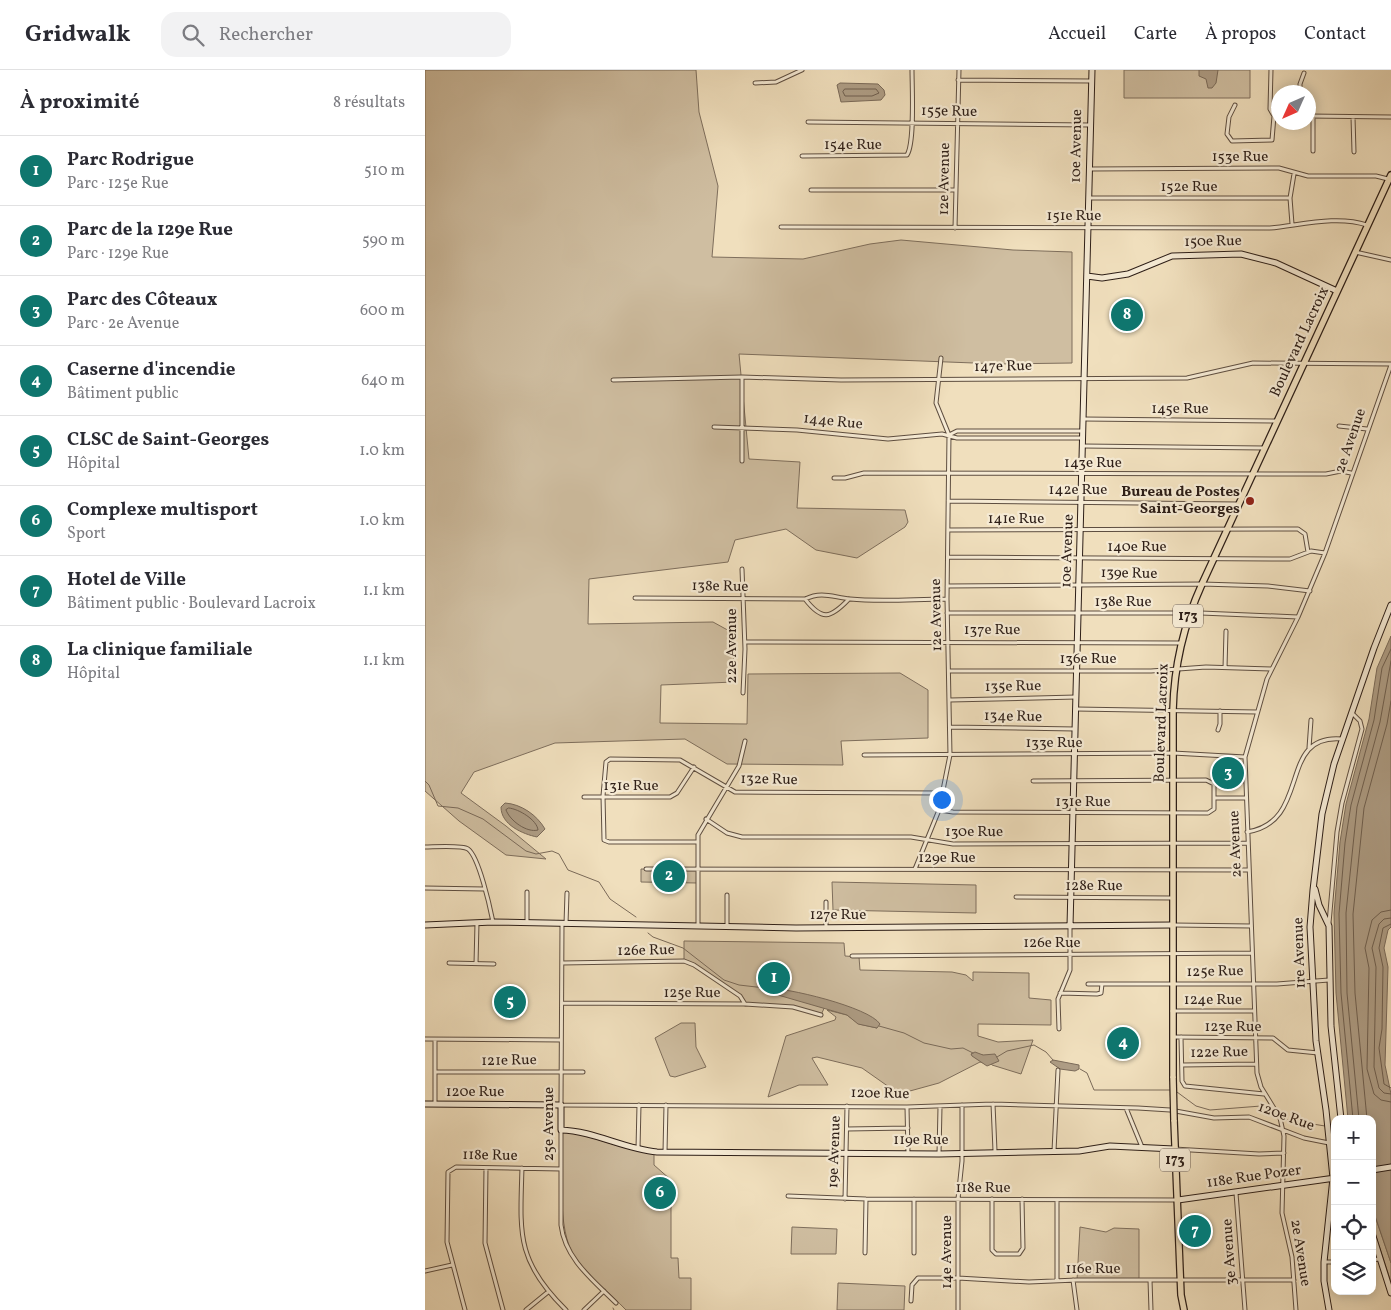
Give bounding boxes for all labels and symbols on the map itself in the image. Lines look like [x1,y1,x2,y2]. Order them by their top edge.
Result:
north arrow [1271,85,1316,130]
street label: 155e Rue [921,101,977,123]
street label: 10e Avenue [1066,109,1088,183]
street label: 154e Rue [824,135,882,156]
street label: 12e Avenue [934,142,956,216]
street label: 153e Rue [1212,147,1268,168]
street label: 152e Rue [1160,177,1218,198]
street label: 151e Rue [1047,206,1101,227]
street label: 150e Rue [1184,231,1242,253]
street label: Boulevard Lacroix [1265,283,1335,401]
pin: 8 [1111,296,1143,334]
street label: 147e Rue [974,356,1032,378]
street label: 145e Rue [1151,399,1209,420]
street label: 2e Avenue [1330,406,1372,476]
street label: 144e Rue [802,408,864,436]
street label: 143e Rue [1064,453,1122,474]
street label: 142e Rue [1049,480,1107,501]
place label: Bureau de Postes Saint-Georges [1121,482,1240,520]
marker: Bureau de Postes Saint-Georges [1244,495,1256,507]
street label: 141e Rue [988,509,1044,530]
street label: 10e Avenue [1056,514,1080,588]
street label: 140e Rue [1107,537,1167,558]
street label: 139e Rue [1100,563,1158,585]
street label: 138e Rue [691,576,749,598]
street label: 12e Avenue [926,578,948,652]
street label: 138e Rue [1094,592,1152,613]
road number: 173 [1173,604,1203,628]
street label: 22e Avenue [722,608,743,684]
street label: 137e Rue [964,620,1020,641]
street label: 136e Rue [1059,649,1117,670]
street label: Boulevard Lacroix [1149,663,1175,783]
street label: 135e Rue [984,676,1042,698]
street label: 134e Rue [984,706,1042,728]
street label: 133e Rue [1025,733,1083,754]
pin: 3 [1212,754,1244,792]
street label: 132e Rue [740,769,798,791]
street label: 131e Rue [603,776,659,797]
your location [929,787,955,813]
street label: 131e Rue [1055,792,1111,813]
street label: 2e Avenue [1224,810,1248,878]
street label: 130e Rue [945,822,1003,843]
street label: 129e Rue [918,848,976,869]
pin: 2 [653,857,685,895]
street label: 128e Rue [1065,876,1123,897]
street label: 127e Rue [810,905,866,926]
street label: 1re Avenue [1288,917,1312,989]
street label: 126e Rue [1023,933,1081,954]
street label: 126e Rue [617,940,675,962]
pin: 1 [758,959,790,997]
street label: 125e Rue [1186,961,1244,983]
pin: 5 [494,983,526,1021]
street label: 125e Rue [663,983,721,1004]
street label: 124e Rue [1184,990,1242,1011]
street label: 123e Rue [1204,1017,1262,1038]
pin: 4 [1107,1024,1139,1062]
street label: 122e Rue [1190,1042,1248,1064]
street label: 121e Rue [481,1050,537,1072]
street label: 120e Rue [446,1082,504,1103]
street label: 120e Rue [850,1083,910,1105]
street label: 25e Avenue [539,1087,560,1161]
street label: 120e Rue [1255,1097,1317,1137]
street label: 19e Avenue [823,1115,847,1189]
street label: 119e Rue [893,1130,949,1151]
street label: 118e Rue [462,1145,518,1167]
road number: 173 [1160,1148,1190,1172]
street label: 118e Rue Pozer [1205,1160,1303,1194]
pin: 6 [644,1174,676,1212]
street label: 118e Rue [955,1178,1011,1199]
pin: 7 [1179,1212,1211,1250]
street label: 14e Avenue [937,1215,958,1289]
street label: 3e Avenue [1217,1218,1243,1286]
street label: 2e Avenue [1284,1218,1316,1288]
street label: 116e Rue [1065,1259,1121,1280]

